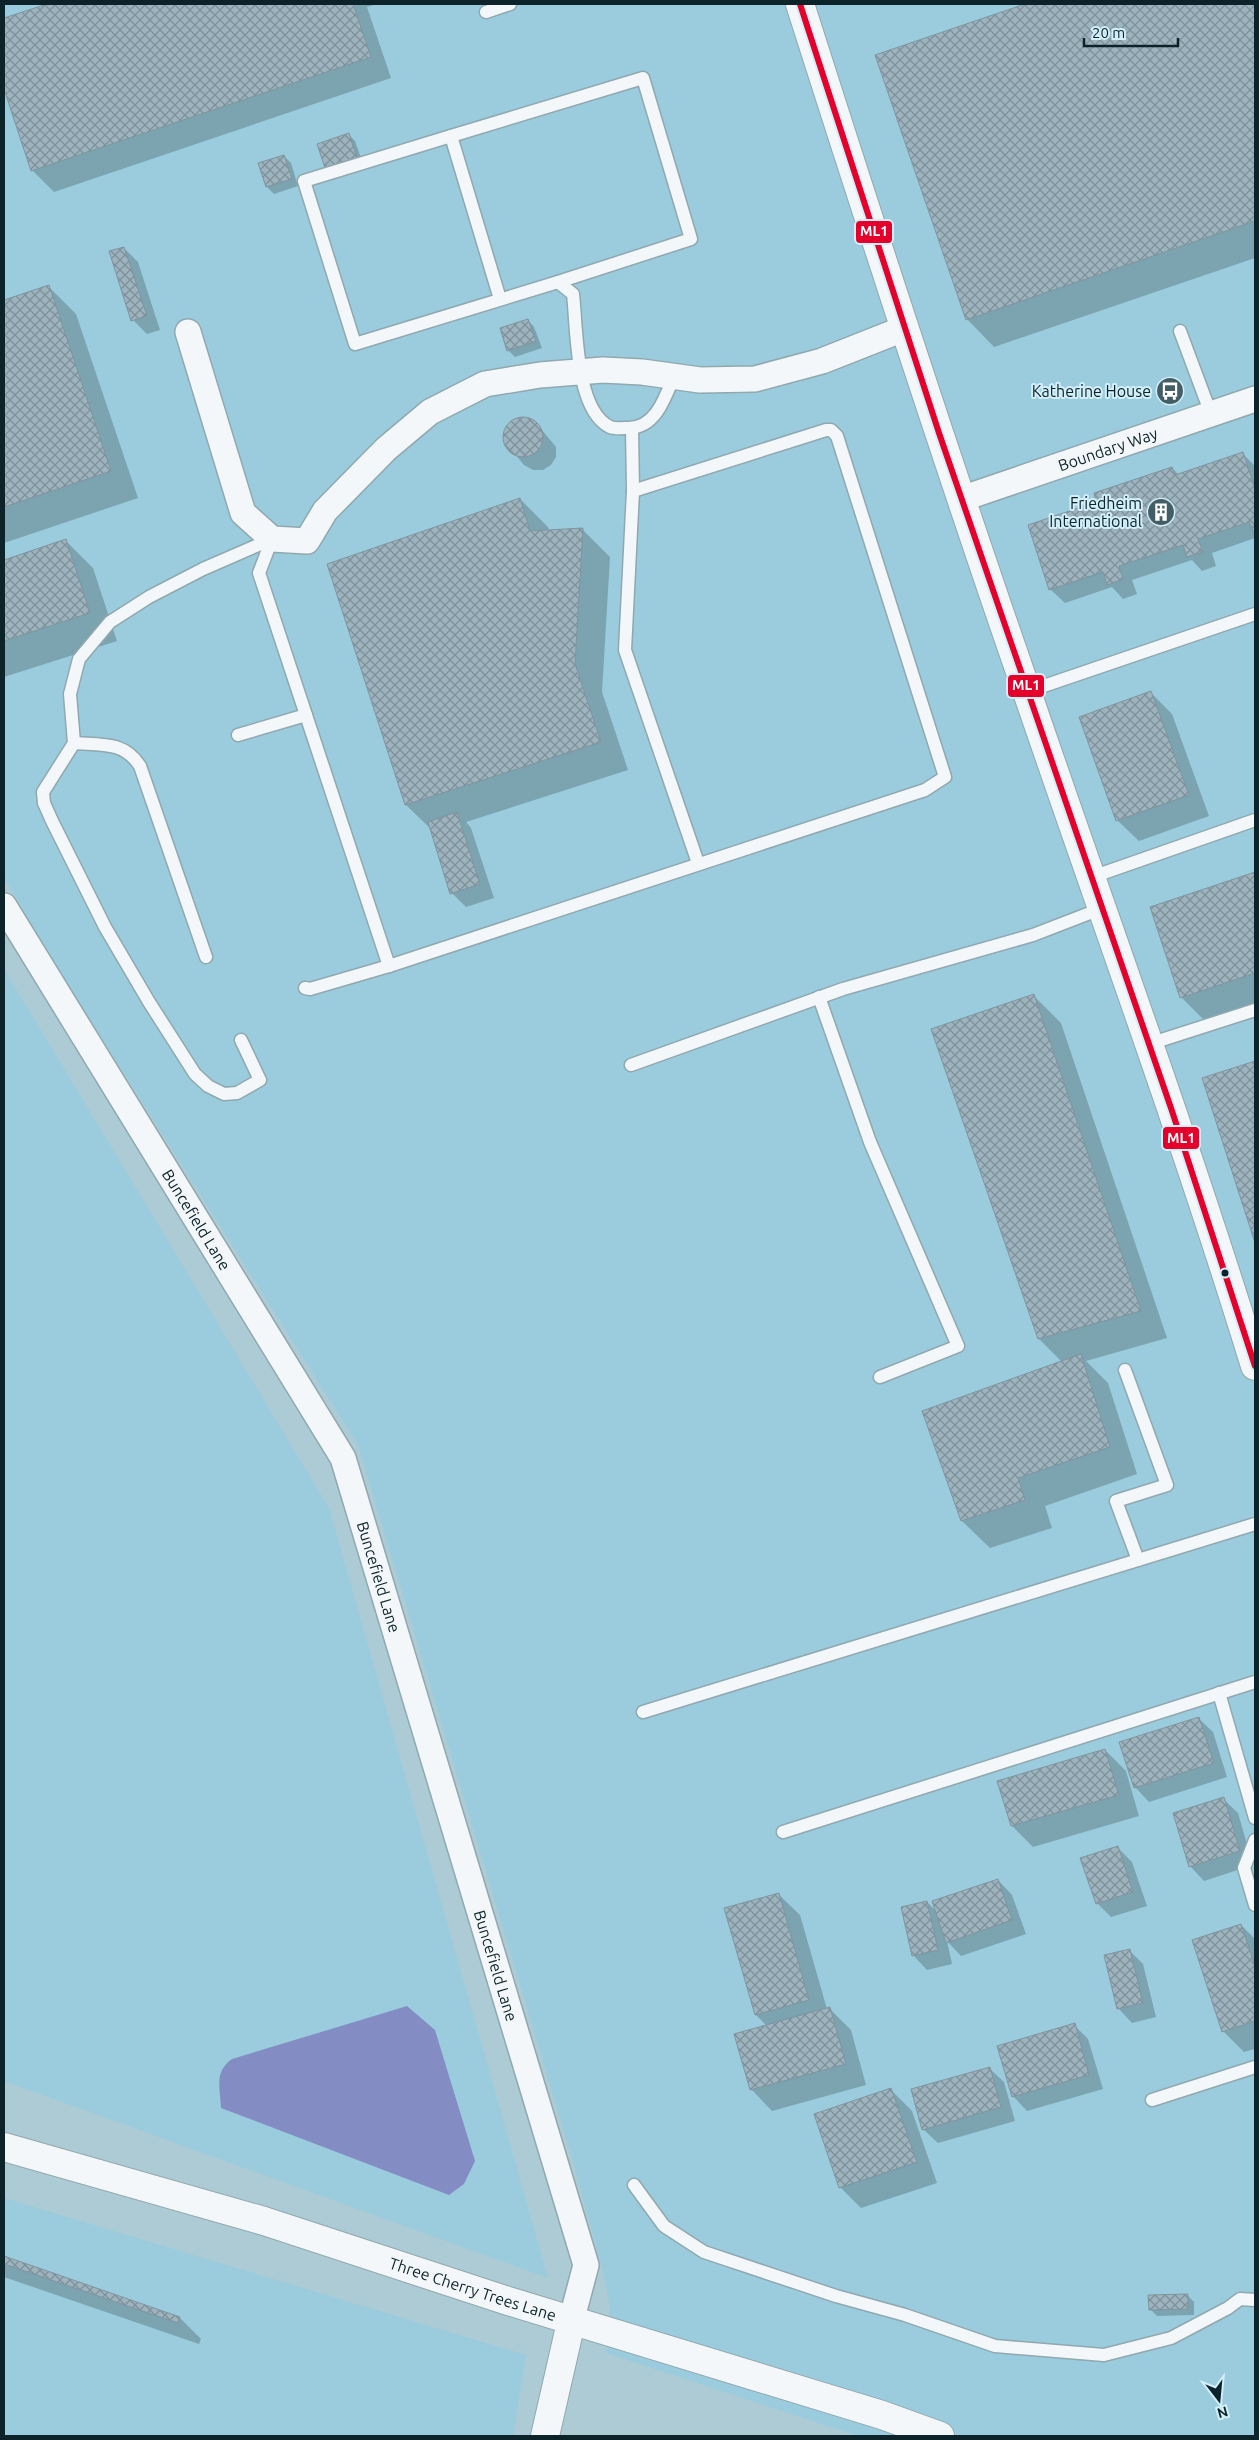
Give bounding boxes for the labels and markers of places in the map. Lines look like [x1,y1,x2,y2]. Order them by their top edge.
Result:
bus stop icon: Katherine House [1155,376,1185,406]
place label: Katherine House [1032,382,1151,400]
place label: Friedheim International [1049,494,1142,530]
building icon: Friedheim International [1146,497,1176,527]
unlabelled marker [1220,1268,1230,1278]

